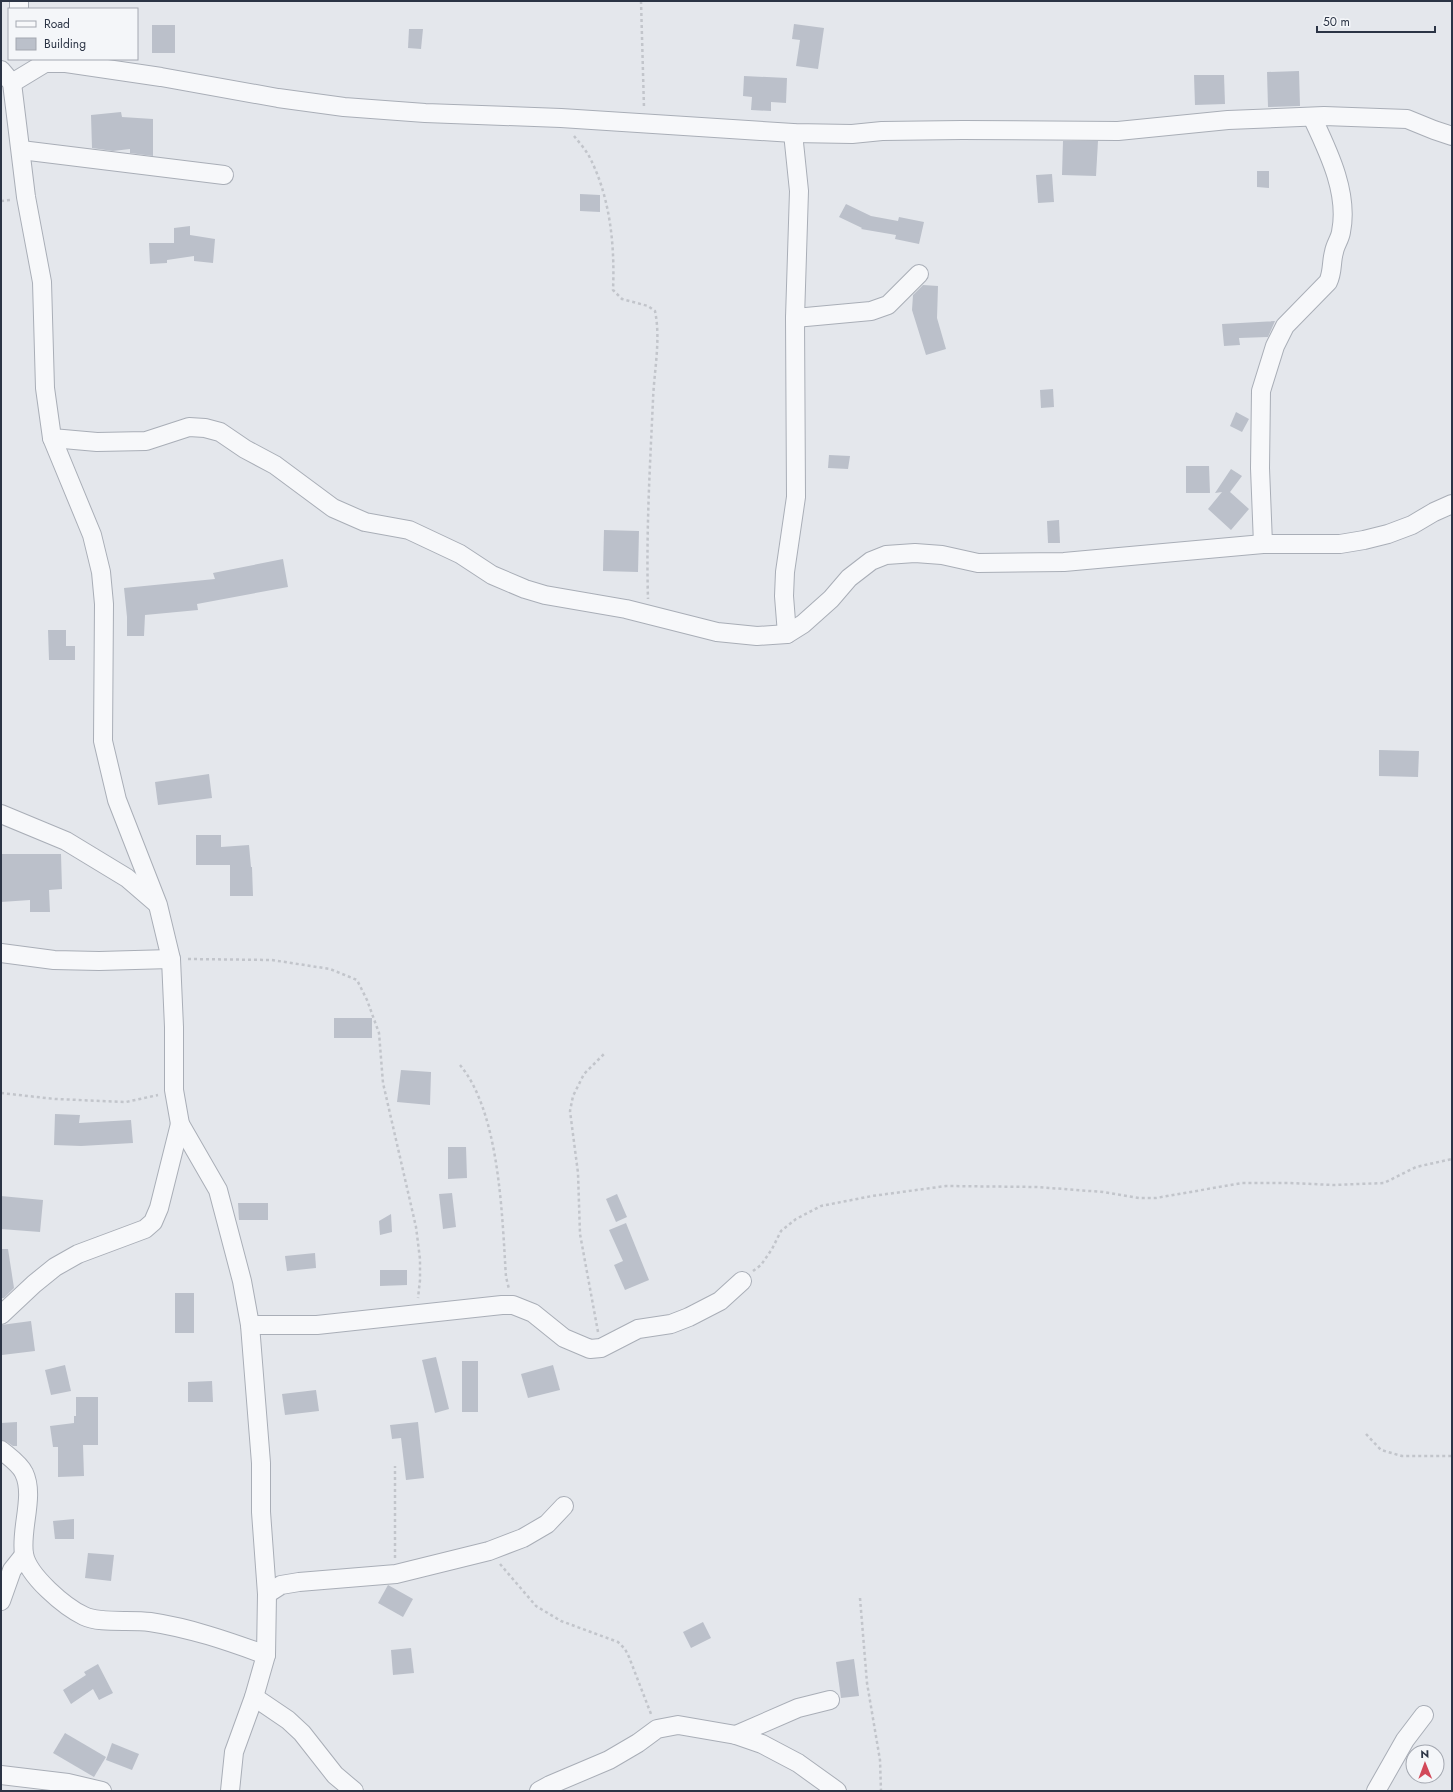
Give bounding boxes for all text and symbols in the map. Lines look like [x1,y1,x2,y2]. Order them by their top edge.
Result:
legend [8,8,138,60]
scale bar [1317,8,1435,34]
text: 50 m [1323,13,1350,31]
text: Road [44,15,70,33]
text: Building [44,35,86,53]
north arrow [1405,1744,1445,1784]
text: N [1420,1746,1429,1762]

